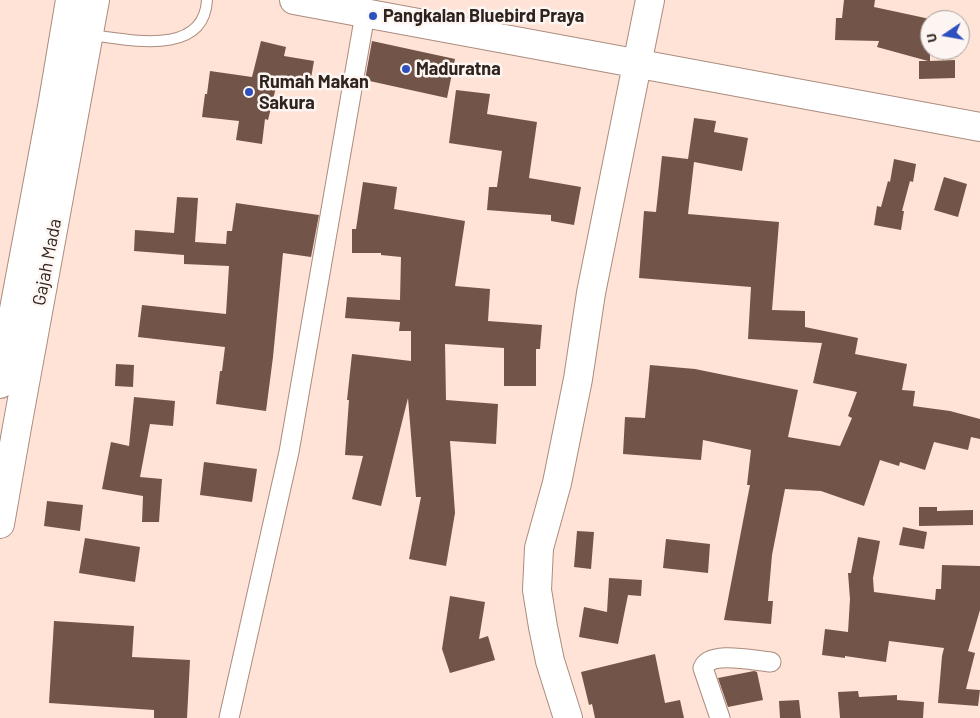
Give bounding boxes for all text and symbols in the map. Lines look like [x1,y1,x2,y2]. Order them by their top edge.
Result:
place label: Pangkalan Bluebird Praya [383,5,584,27]
marker: Pangkalan Bluebird Praya [367,10,379,22]
north arrow [920,10,970,60]
text: U [922,32,940,44]
place label: Maduratna [416,58,501,80]
marker: Maduratna [400,63,412,75]
place label: Rumah Makan Sakura [259,71,369,114]
marker: Rumah Makan Sakura [243,86,255,98]
street label: Gajah Mada [28,217,66,307]

